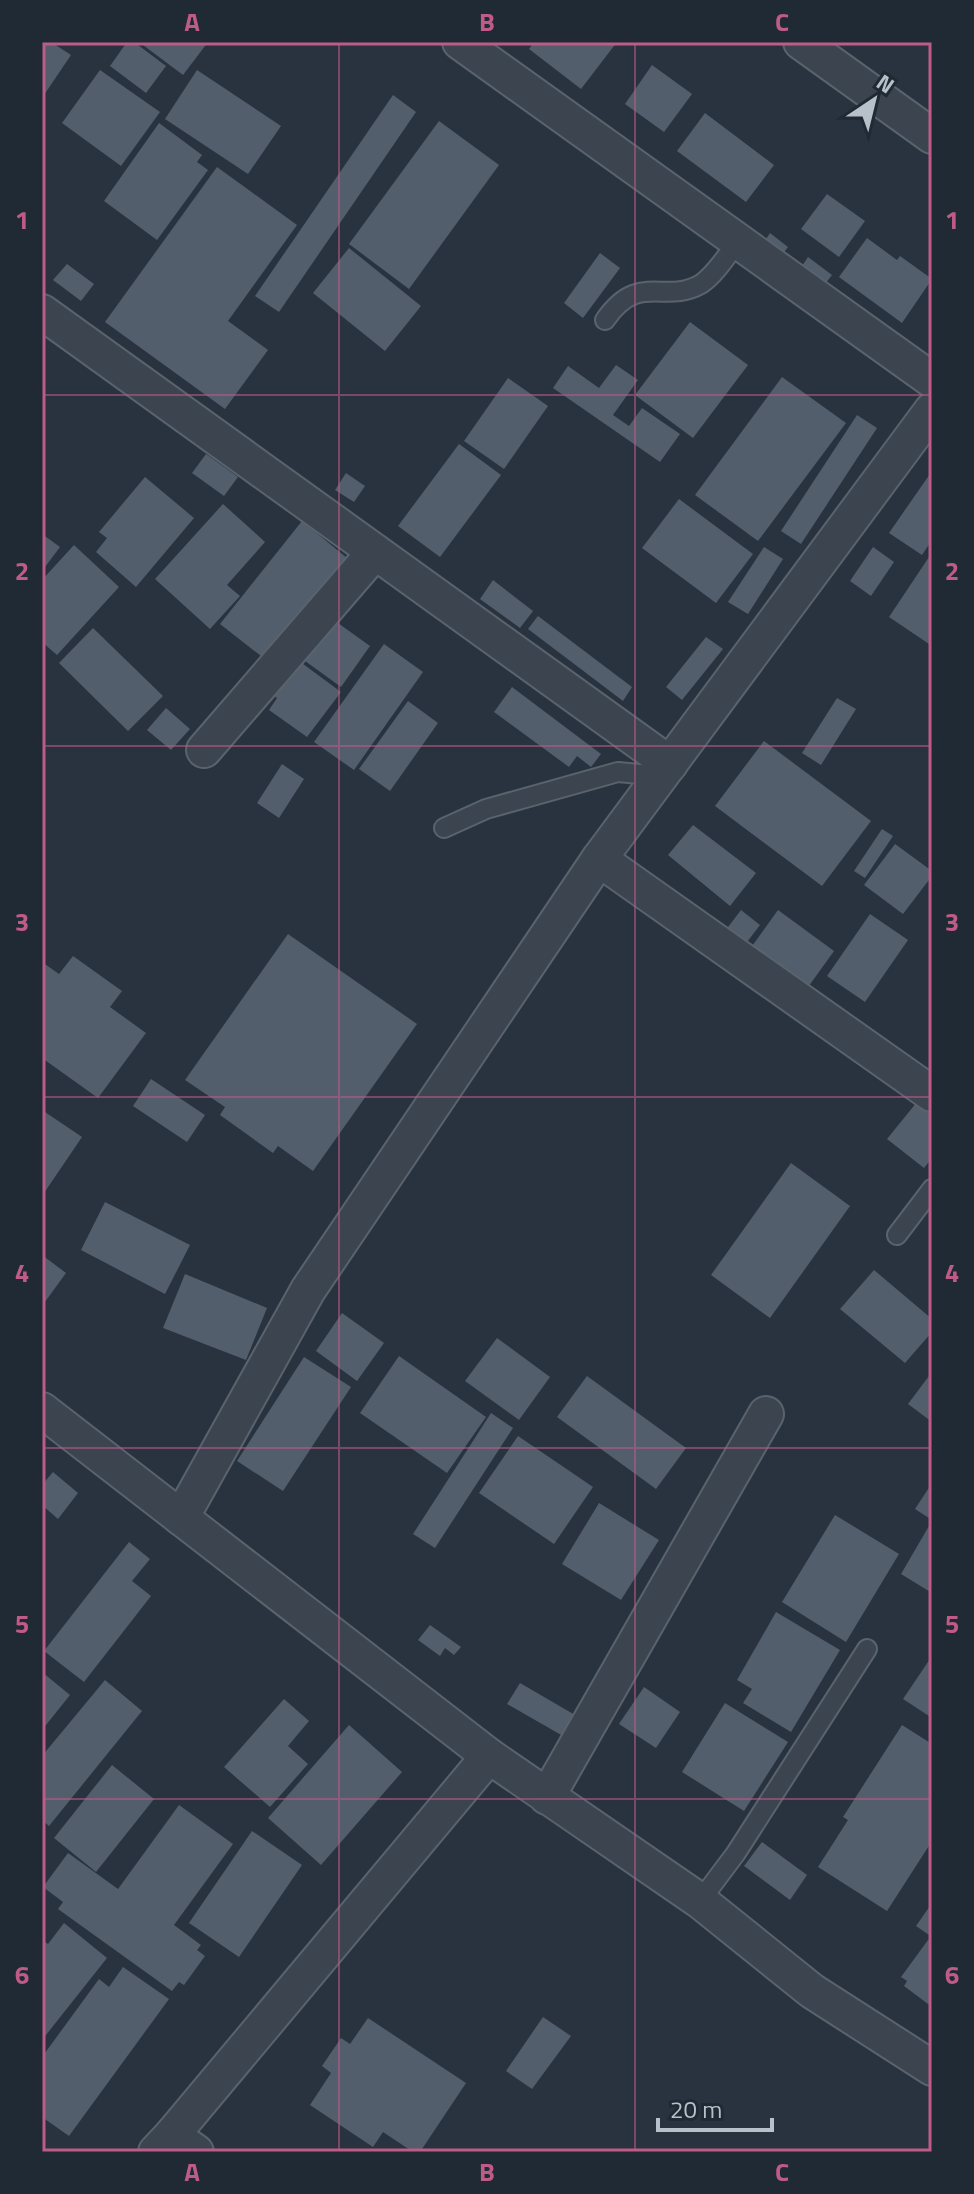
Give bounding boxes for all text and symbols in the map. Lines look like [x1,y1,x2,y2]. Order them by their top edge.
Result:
text: A [184,2,200,41]
text: B [479,2,495,41]
text: C [775,2,789,41]
north arrow [834,60,914,140]
text: N [869,65,901,102]
text: 1 [15,200,29,239]
text: 1 [945,200,959,239]
text: 2 [15,551,29,590]
text: 2 [945,551,959,590]
text: 3 [15,902,29,941]
text: 3 [945,902,959,941]
text: 4 [15,1253,29,1292]
text: 4 [945,1253,959,1292]
text: 5 [15,1604,29,1643]
text: 5 [945,1604,959,1643]
text: 6 [15,1955,29,1994]
text: 6 [945,1955,959,1994]
scale bar [658,2082,772,2132]
text: 20 m [670,2091,722,2127]
text: A [184,2152,200,2191]
text: B [479,2152,495,2191]
text: C [775,2152,789,2191]

